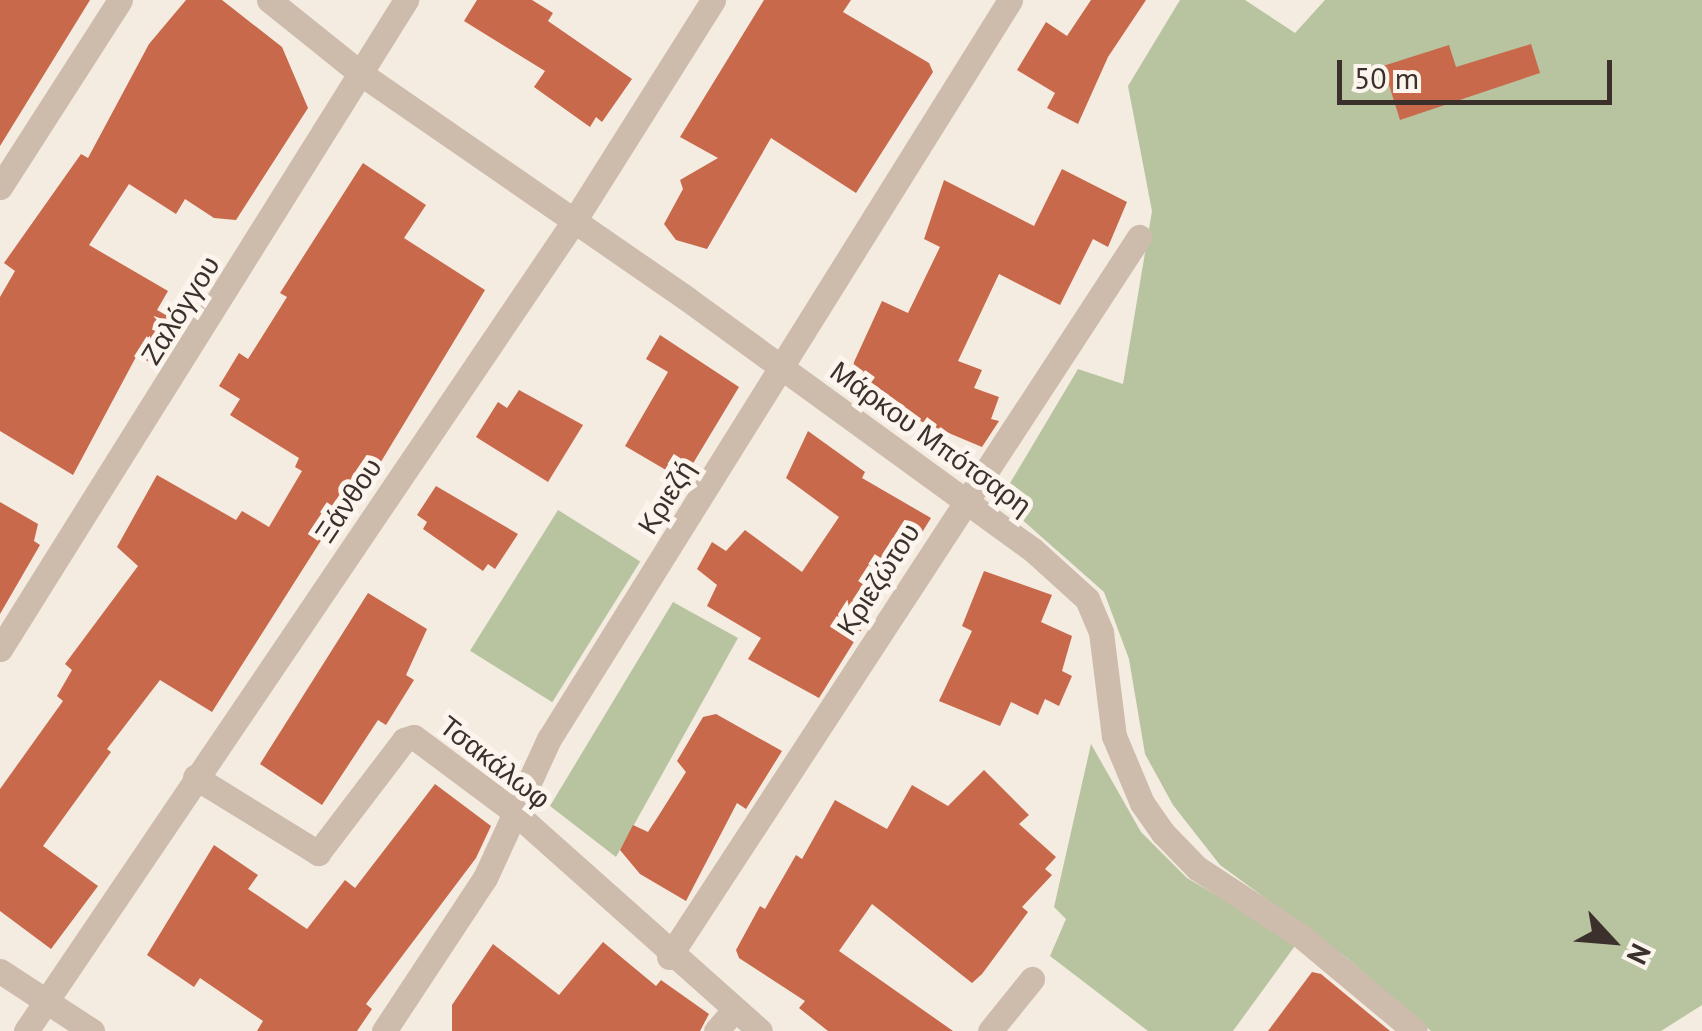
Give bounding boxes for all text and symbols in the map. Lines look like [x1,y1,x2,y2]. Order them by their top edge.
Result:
scale bar [1342,40,1617,102]
text: 50 m [1354,58,1419,97]
street label: Ζαλόγγου [134,250,226,370]
street label: Μάρκου Μπότσαρη [824,354,1038,522]
street label: Ξάνθου [308,451,388,549]
street label: Κριεζή [630,454,702,540]
street label: Κριεζώτου [829,517,927,641]
street label: Τσακάλωφ [433,708,557,816]
north arrow [1562,891,1662,991]
text: N [1619,938,1660,971]

